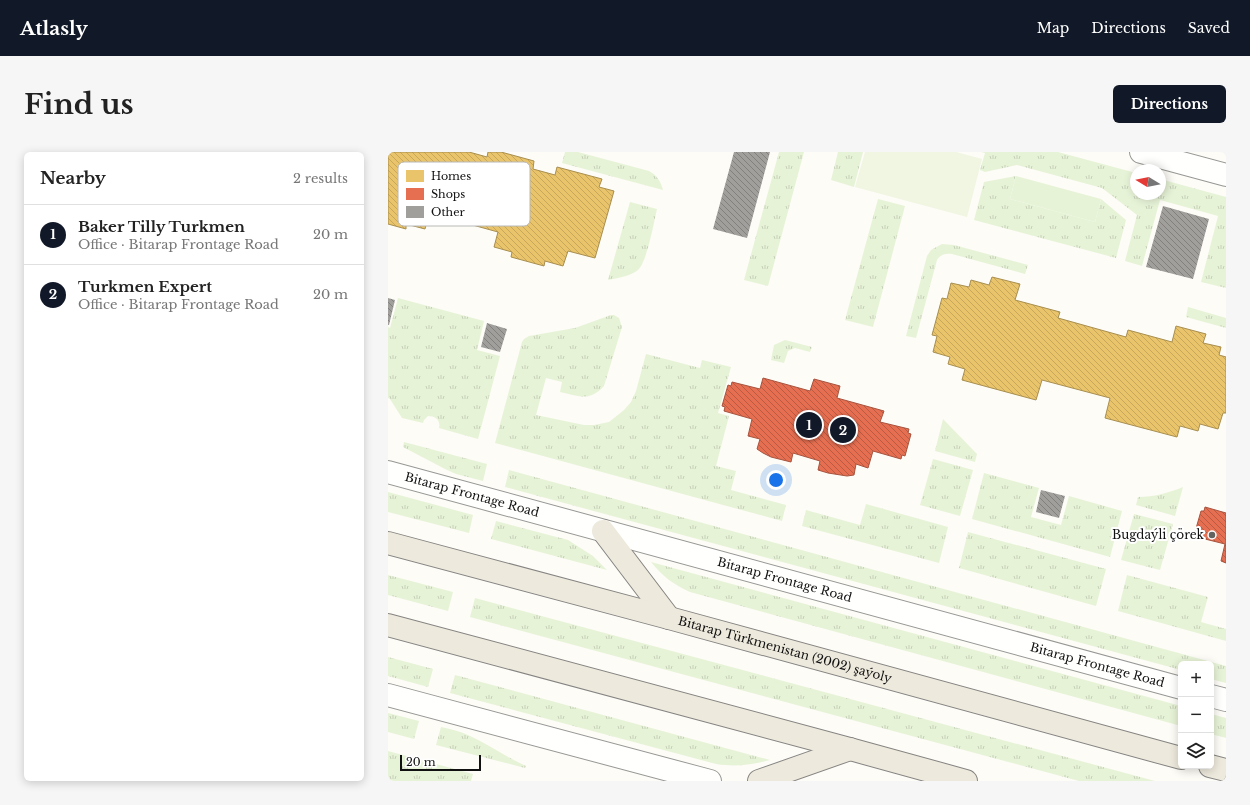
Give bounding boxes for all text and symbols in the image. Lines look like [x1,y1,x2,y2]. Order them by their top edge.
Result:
text: Atlasly [20,17,88,40]
text: Map [1037,19,1069,37]
text: Directions [1091,19,1166,37]
text: Saved [1188,19,1230,37]
button: Directions [1113,85,1226,123]
text: Find us [24,87,134,122]
legend [398,162,530,226]
north arrow [1130,164,1166,200]
text: Nearby [40,168,106,189]
text: Homes [431,169,471,183]
text: 2 results [293,170,348,187]
text: Shops [431,187,465,201]
text: Other [431,205,465,219]
text: Baker Tilly Turkmen [78,217,245,236]
text: 1 [50,226,56,243]
text: 20 m [313,226,348,243]
text: Office · Bitarap Frontage Road [78,236,279,253]
text: Turkmen Expert [78,277,212,296]
text: 2 [49,286,57,303]
text: 20 m [313,286,348,303]
text: Office · Bitarap Frontage Road [78,296,279,313]
pin: 1 [796,410,822,440]
pin: 2 [830,415,856,445]
street label: Bitarap Frontage Road [403,469,541,520]
your location [766,470,786,490]
place label: Bugdaýli çörek [1112,527,1205,542]
marker: Bugdaýli çörek [1207,530,1217,540]
street label: Bitarap Frontage Road [716,554,854,605]
street label: Bitarap Türkmenistan (2002) şaýoly [677,613,894,686]
street label: Bitarap Frontage Road [1028,639,1166,690]
map controls [1178,661,1214,769]
button: + [1178,661,1214,697]
button: − [1178,697,1214,733]
button: layers [1178,733,1214,769]
scale bar [400,753,481,772]
text: 20 m [406,755,436,769]

